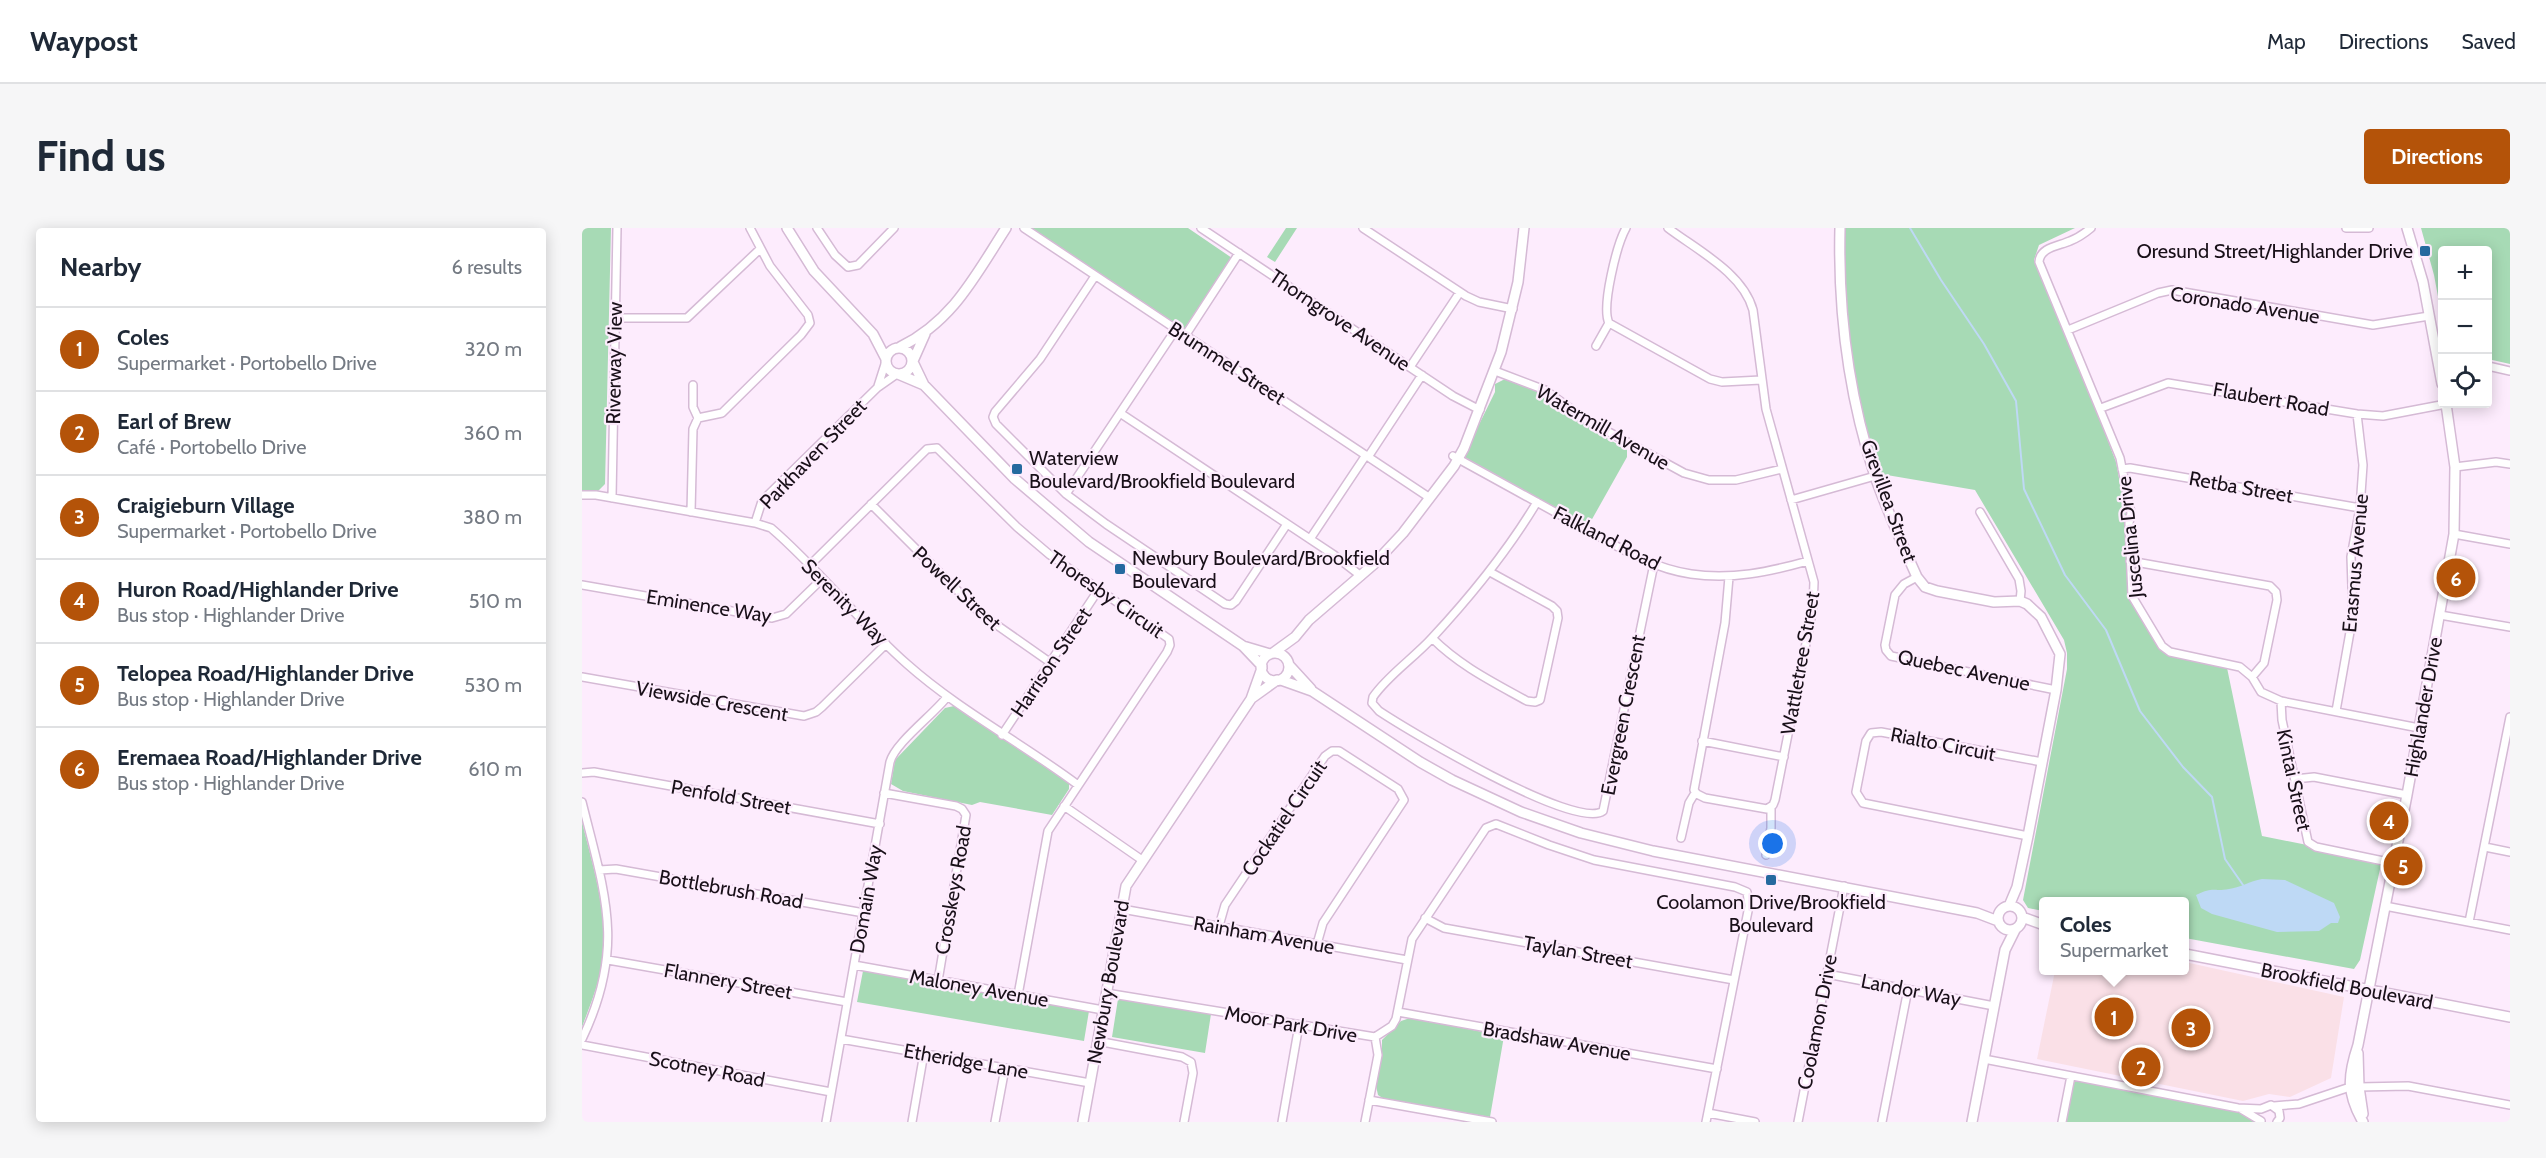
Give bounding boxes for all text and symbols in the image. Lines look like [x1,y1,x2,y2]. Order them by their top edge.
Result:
text: Waypost [30,24,138,58]
text: Map [2267,29,2306,54]
text: Directions [2339,29,2428,54]
text: Saved [2461,29,2516,54]
button: Directions [2364,129,2510,184]
text: Find us [36,130,165,182]
place label: Oresund Street/Highlander Drive [2137,239,2413,263]
marker: Oresund Street/Highlander Drive [2418,244,2432,258]
map controls [2438,246,2492,408]
button: + [2438,246,2492,300]
text: Nearby [60,251,141,283]
text: 6 results [451,255,522,279]
street label: Thorngrove Avenue [1265,264,1415,376]
street label: Coronado Avenue [2169,281,2321,329]
button: − [2438,300,2492,354]
street label: Riverway View [601,301,627,425]
street label: Brummel Street [1164,316,1290,410]
text: Coles [117,324,169,351]
text: 1 [76,337,83,361]
text: 320 m [465,337,522,361]
text: Supermarket · Portobello Drive [117,351,377,375]
button: locate [2438,354,2492,408]
street label: Flaubert Road [2211,377,2331,421]
street label: Watermill Avenue [1532,379,1674,475]
street label: Parkhaven Street [755,394,872,514]
text: Earl of Brew [117,408,231,435]
text: 2 [74,421,85,445]
text: 360 m [464,421,522,445]
text: Café · Portobello Drive [117,435,306,459]
street label: Grevillea Street [1856,436,1922,566]
place label: Waterview Boulevard/Brookfield Boulevard [1029,446,1295,493]
marker: Waterview Boulevard/Brookfield Boulevard [1010,462,1024,476]
street label: Retba Street [2187,466,2295,508]
street label: Juscelina Drive [2112,475,2148,600]
text: Craigieburn Village [117,492,295,519]
street label: Erasmus Avenue [2337,493,2373,633]
street label: Falkland Road [1549,501,1665,575]
text: 3 [74,505,85,529]
text: 380 m [463,505,522,529]
text: Supermarket · Portobello Drive [117,519,377,543]
street label: Powell Street [908,541,1006,635]
street label: Thoresby Circuit [1043,545,1169,643]
place label: Newbury Boulevard/Brookfield Boulevard [1132,546,1390,593]
street label: Serenity Way [797,554,893,650]
pin: 6 [2436,556,2476,600]
marker: Newbury Boulevard/Brookfield Boulevard [1113,562,1127,576]
text: Huron Road/Highlander Drive [117,576,398,603]
street label: Eminence Way [645,584,773,628]
text: 4 [73,589,86,613]
text: 510 m [469,589,522,613]
street label: Wattletree Street [1776,589,1824,737]
text: Bus stop · Highlander Drive [117,603,344,627]
street label: Harrison Street [1006,603,1097,721]
street label: Evergreen Crescent [1596,633,1650,797]
street label: Highlander Drive [2399,635,2447,779]
street label: Quebec Avenue [1896,644,2032,696]
text: Telopea Road/Highlander Drive [117,660,414,687]
text: 5 [74,673,85,697]
text: 530 m [464,673,522,697]
street label: Viewside Crescent [634,676,790,726]
text: Bus stop · Highlander Drive [117,687,344,711]
street label: Rialto Circuit [1889,722,1998,766]
street label: Kintai Street [2271,727,2317,833]
text: Eremaea Road/Highlander Drive [117,744,422,771]
street label: Cockatiel Circuit [1236,755,1332,881]
text: 6 [74,757,85,781]
text: 610 m [468,757,522,781]
text: Bus stop · Highlander Drive [117,771,344,795]
street label: Penfold Street [669,775,793,819]
pin: 4 [2370,798,2408,844]
street label: Crosskeys Road [930,824,976,956]
your location [1758,829,1787,858]
street label: Domain Way [845,843,887,955]
pin: 5 [2384,844,2422,888]
street label: Bottlebrush Road [657,865,805,913]
marker: Coolamon Drive/Brookfield Boulevard [1764,873,1778,887]
place label: Coolamon Drive/Brookfield Boulevard [1656,890,1886,937]
popup [2039,897,2189,975]
street label: Newbury Boulevard [1082,898,1134,1066]
street label: Rainham Avenue [1192,911,1336,959]
text: Coles [2060,911,2112,938]
street label: Taylan Street [1522,931,1635,973]
text: Supermarket [2060,938,2168,962]
street label: Coolamon Drive [1792,952,1842,1092]
street label: Flannery Street [662,958,794,1004]
street label: Brookfield Boulevard [2259,958,2435,1014]
street label: Maloney Avenue [908,964,1050,1012]
street label: Landor Way [1859,969,1963,1011]
pin: 1 [2094,994,2134,1040]
street label: Moor Park Drive [1223,1001,1359,1047]
pin: 3 [2172,1006,2210,1050]
street label: Bradshaw Avenue [1481,1016,1633,1066]
street label: Etheridge Lane [902,1038,1030,1084]
pin: 2 [2122,1044,2160,1090]
street label: Scotney Road [647,1046,767,1092]

